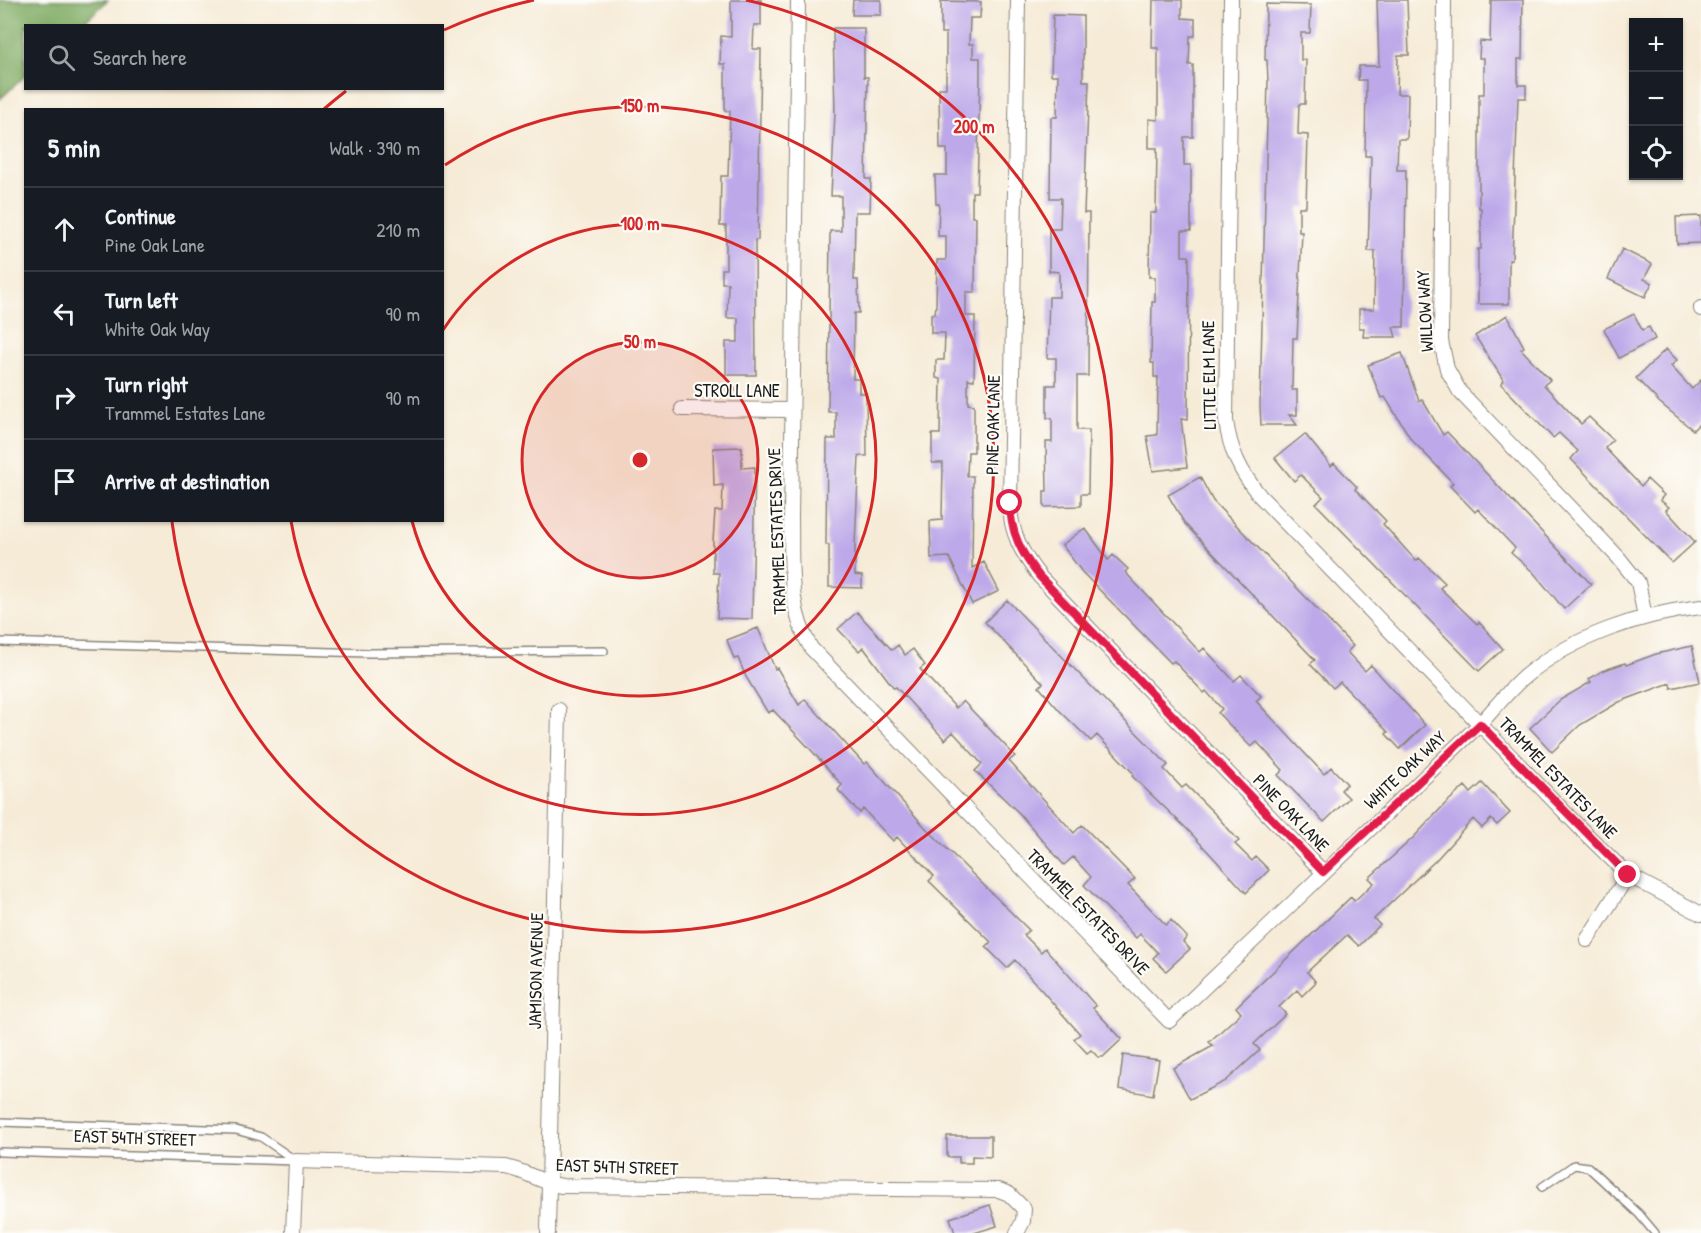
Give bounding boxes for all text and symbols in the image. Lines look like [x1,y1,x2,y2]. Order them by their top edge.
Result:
map controls [1629,18,1683,180]
button: + [1629,18,1683,72]
search box [24,24,444,90]
icon: search [45,41,78,74]
text: Search here [93,42,187,72]
button: − [1629,72,1683,126]
text: 150 m [621,93,659,118]
text: 200 m [954,114,994,139]
button: locate [1629,126,1683,180]
text: 5 min [48,130,100,165]
text: Walk · 390 m [330,134,420,161]
text: Continue [105,201,176,231]
text: 100 m [620,211,660,236]
icon: ahead [48,213,81,246]
text: 210 m [376,216,420,243]
text: Pine Oak Lane [105,231,205,258]
street label: WILLOW WAY [1410,270,1439,353]
text: Turn left [105,285,178,315]
icon: left [48,297,81,330]
text: 90 m [386,300,420,327]
text: White Oak Way [105,315,210,342]
street label: LITTLE ELM LANE [1195,320,1222,430]
text: 50 m [624,329,656,354]
text: Turn right [105,369,188,399]
street label: PINE OAK LANE [979,375,1006,475]
street label: STROLL LANE [694,378,780,403]
icon: right [48,381,81,414]
text: 90 m [386,384,420,411]
text: Trammel Estates Lane [105,399,266,426]
street label: TRAMMEL ESTATES DRIVE [761,447,792,615]
centre of rings [630,450,650,470]
icon: arrive [48,465,81,498]
text: Arrive at destination [105,466,270,496]
route start [996,489,1022,515]
street label: TRAMMEL ESTATES LANE [1494,711,1623,844]
street label: WHITE OAK WAY [1358,725,1451,814]
street label: PINE OAK LANE [1248,768,1335,857]
street label: TRAMMEL ESTATES DRIVE [1021,843,1155,980]
route end [1614,861,1640,887]
street label: JAMISON AVENUE [522,912,549,1030]
street label: EAST 54TH STREET [74,1123,197,1152]
street label: EAST 54TH STREET [556,1152,679,1181]

